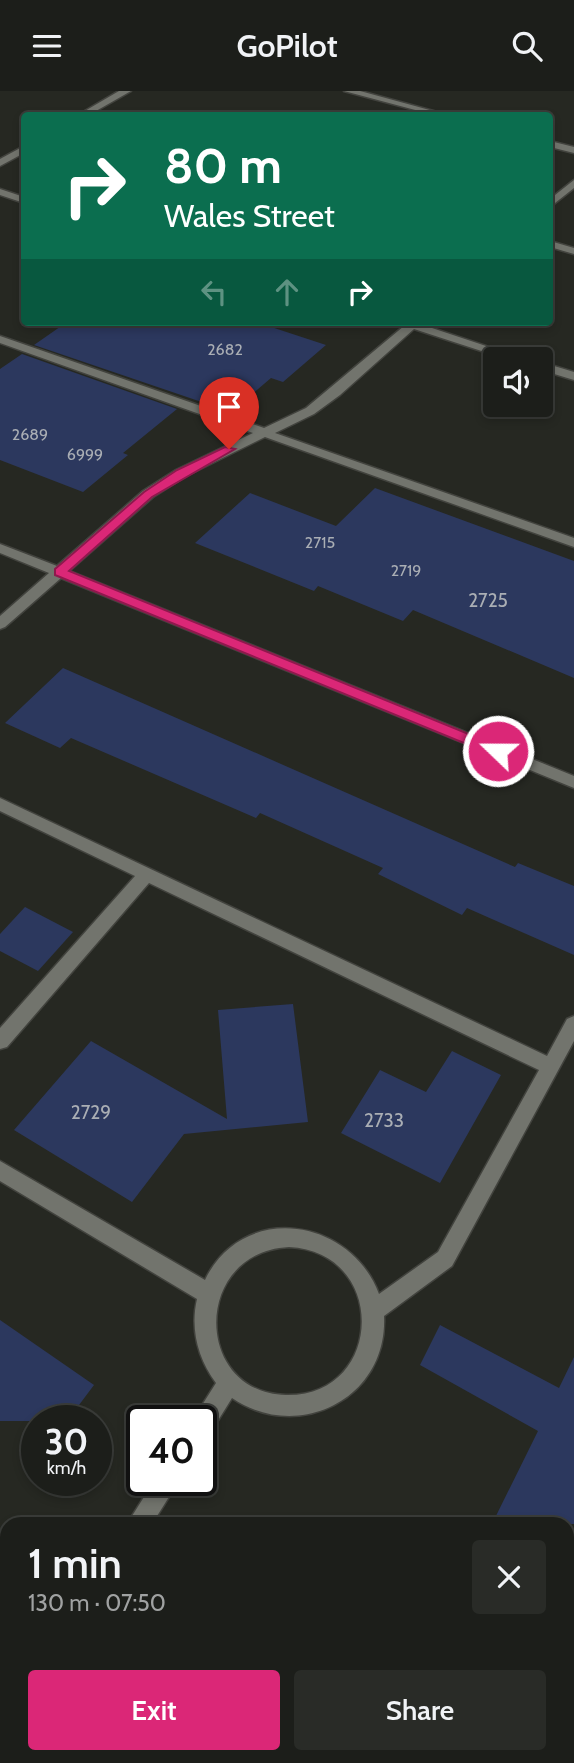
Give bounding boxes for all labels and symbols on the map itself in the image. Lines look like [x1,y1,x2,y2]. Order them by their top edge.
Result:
house number: 2682 [207,340,243,359]
pin [199,377,259,449]
house number: 2689 [12,425,48,444]
house number: 6999 [67,445,103,464]
house number: 2715 [305,533,335,552]
house number: 2719 [391,561,421,580]
house number: 2725 [468,589,508,612]
position arrow [461,714,535,788]
house number: 2729 [71,1101,111,1124]
house number: 2733 [364,1109,404,1132]
speed limit sign: 40 [126,1405,217,1496]

